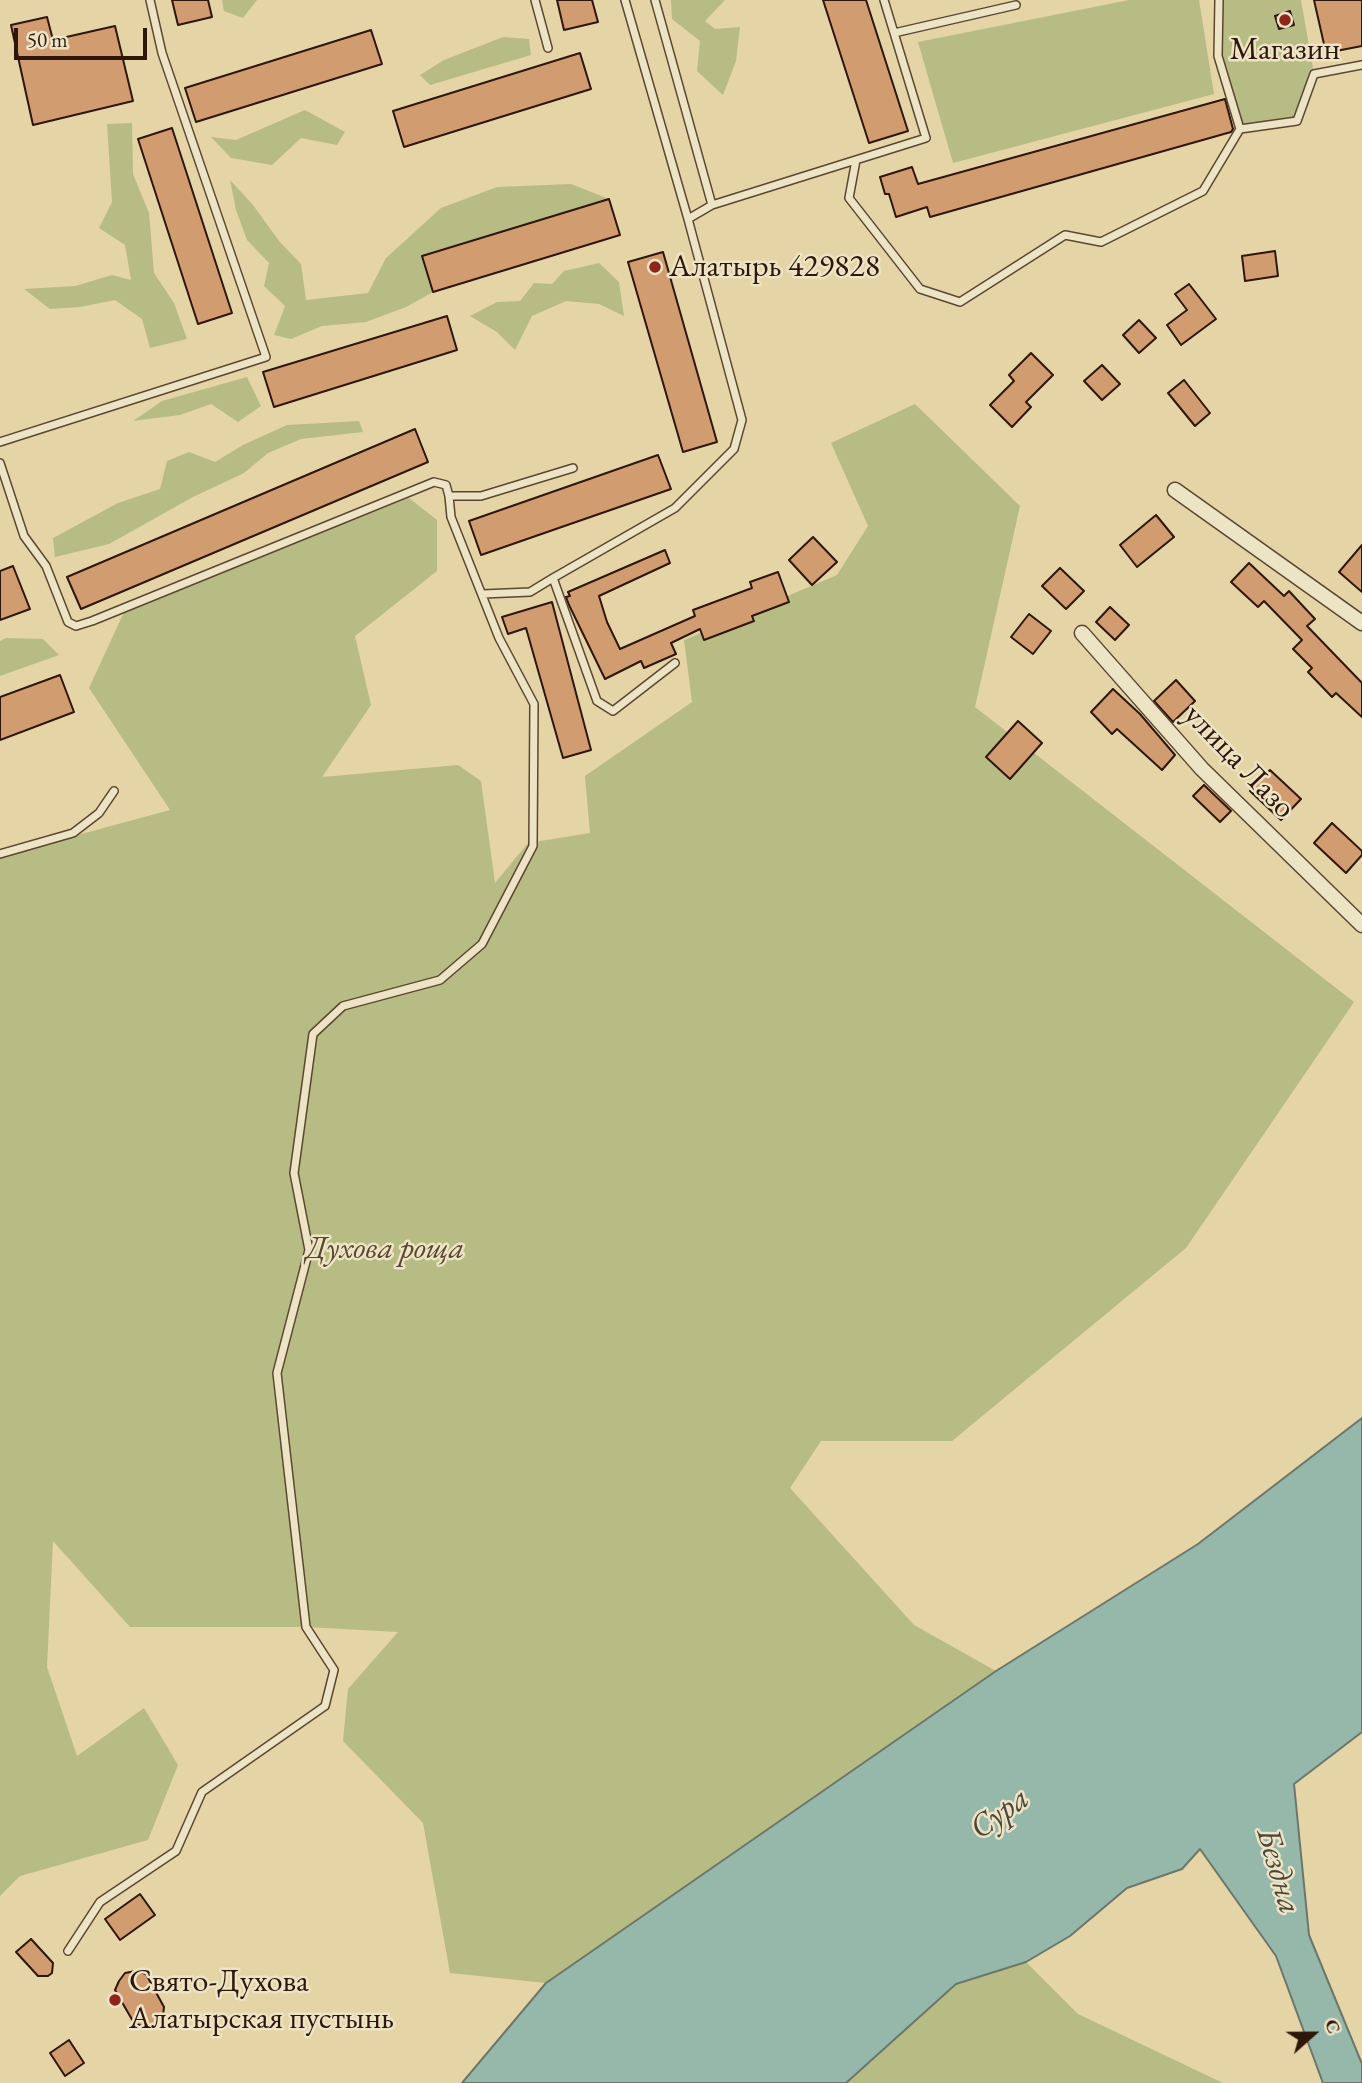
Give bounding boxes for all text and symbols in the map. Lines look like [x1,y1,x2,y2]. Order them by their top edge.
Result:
marker: Магазин [1277,12,1293,28]
scale bar [18,14,150,58]
text: 50 m [27,26,68,53]
place label: Магазин [1230,31,1340,69]
place label: Алатырь 429828 [669,248,880,286]
marker: Алатырь 429828 [647,259,663,275]
street label: улица Лазо [1175,697,1303,827]
park label: Духова роща [306,1230,464,1268]
water label: Сура [963,1779,1037,1849]
water label: Бездна [1247,1823,1309,1919]
place label: Свято-Духова Алатырская пустынь [129,1963,394,2038]
marker: Свято-Духова Алатырская пустынь [107,1992,123,2008]
north arrow [1278,1999,1348,2069]
text: С [1319,2016,1347,2037]

